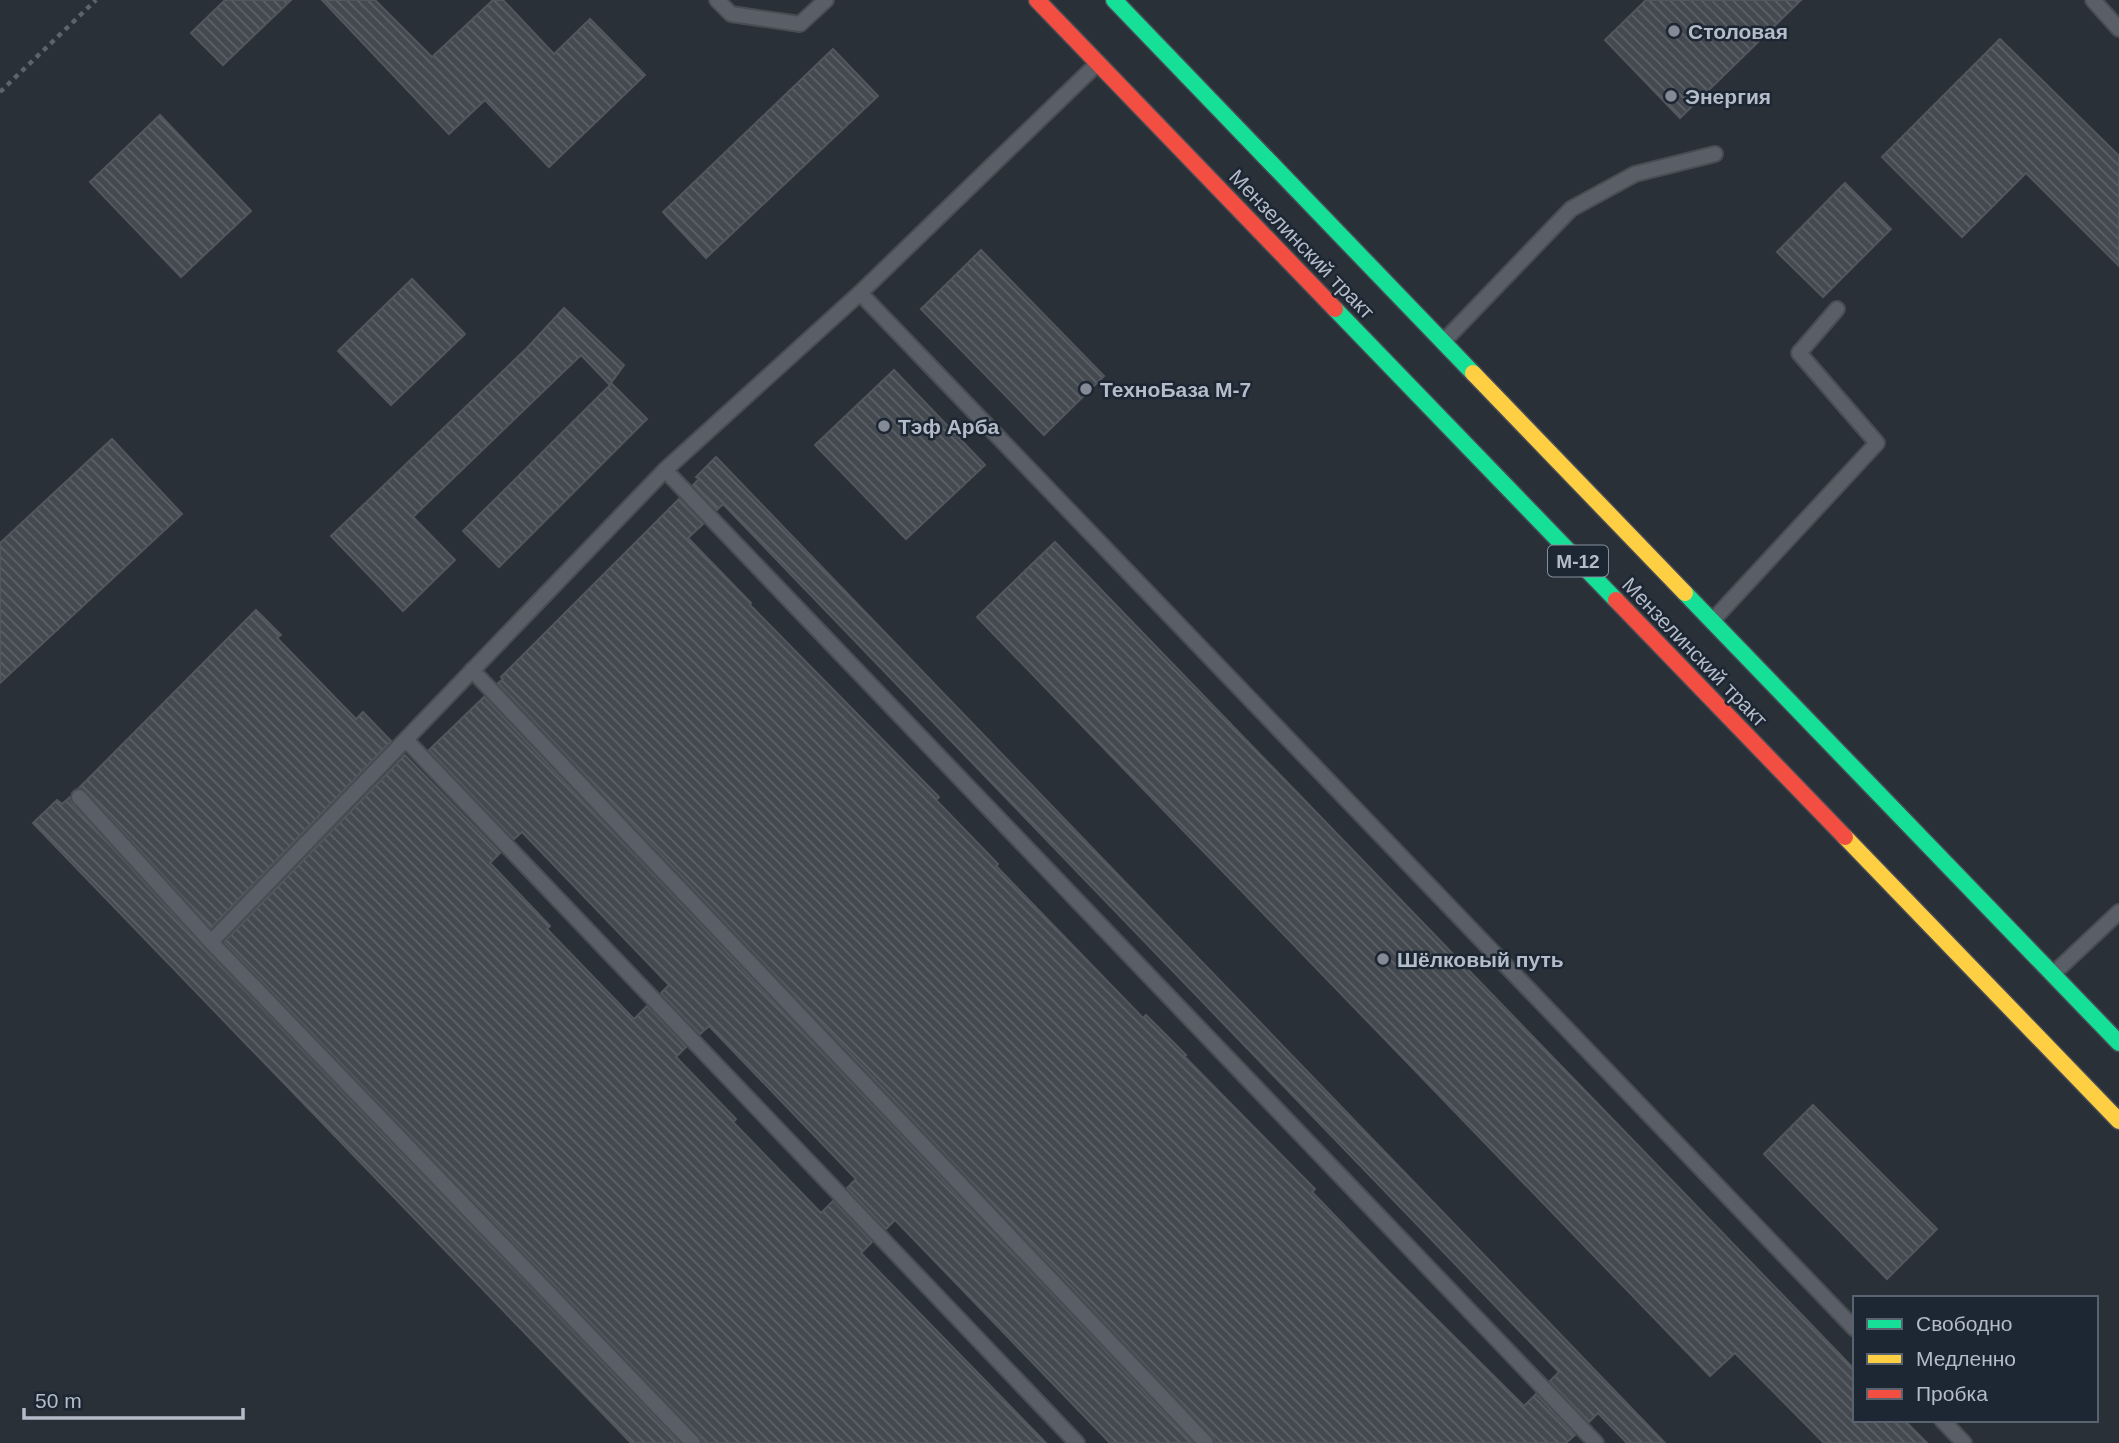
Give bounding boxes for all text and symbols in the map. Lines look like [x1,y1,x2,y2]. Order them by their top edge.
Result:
place label: Столовая [1688,20,1788,43]
marker: Столовая [1666,23,1682,39]
place label: Энергия [1685,85,1771,108]
marker: Энергия [1663,88,1679,104]
street label: Мензелинский тракт [1225,165,1379,323]
place label: ТехноБаза М-7 [1100,378,1251,401]
marker: ТехноБаза М-7 [1078,381,1094,397]
place label: Тэф Арба [898,415,1000,438]
marker: Тэф Арба [876,418,892,434]
road number: М-12 [1548,546,1608,576]
street label: Мензелинский тракт [1618,573,1772,731]
place label: Шёлковый путь [1397,948,1564,971]
marker: Шёлковый путь [1375,951,1391,967]
legend [1853,1296,2098,1422]
text: Свободно [1916,1312,2013,1335]
text: Медленно [1916,1347,2016,1370]
scale bar [24,1376,243,1420]
text: Пробка [1916,1382,1988,1405]
text: 50 m [35,1389,82,1412]

